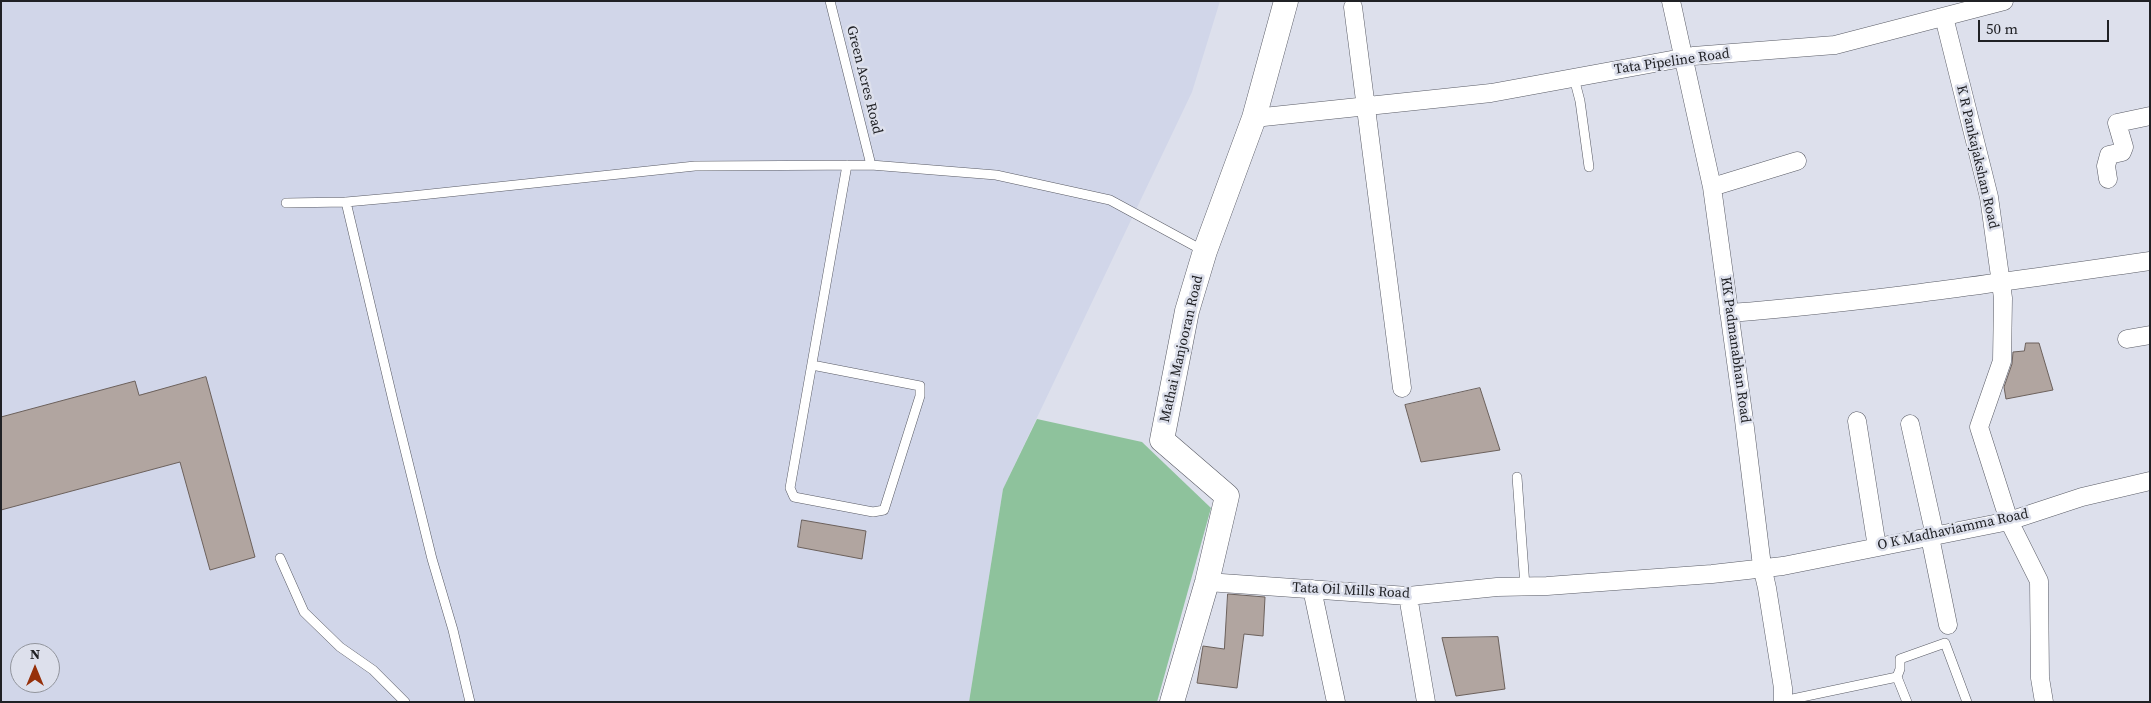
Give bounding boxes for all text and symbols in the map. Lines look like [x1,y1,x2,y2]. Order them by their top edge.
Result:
scale bar [1981,10,2112,42]
text: 50 m [1986,18,2018,39]
street label: Green Acres Road [842,24,886,136]
street label: Tata Pipeline Road [1613,46,1731,78]
street label: K R Pankajakshan Road [1952,84,2002,230]
street label: Mathai Manjooran Road [1157,274,1207,424]
street label: KK Padmanabhan Road [1716,276,1754,424]
street label: O K Madhaviamma Road [1876,506,2030,554]
street label: Tata Oil Mills Road [1292,580,1410,602]
north arrow [10,643,60,693]
text: N [30,644,40,664]

